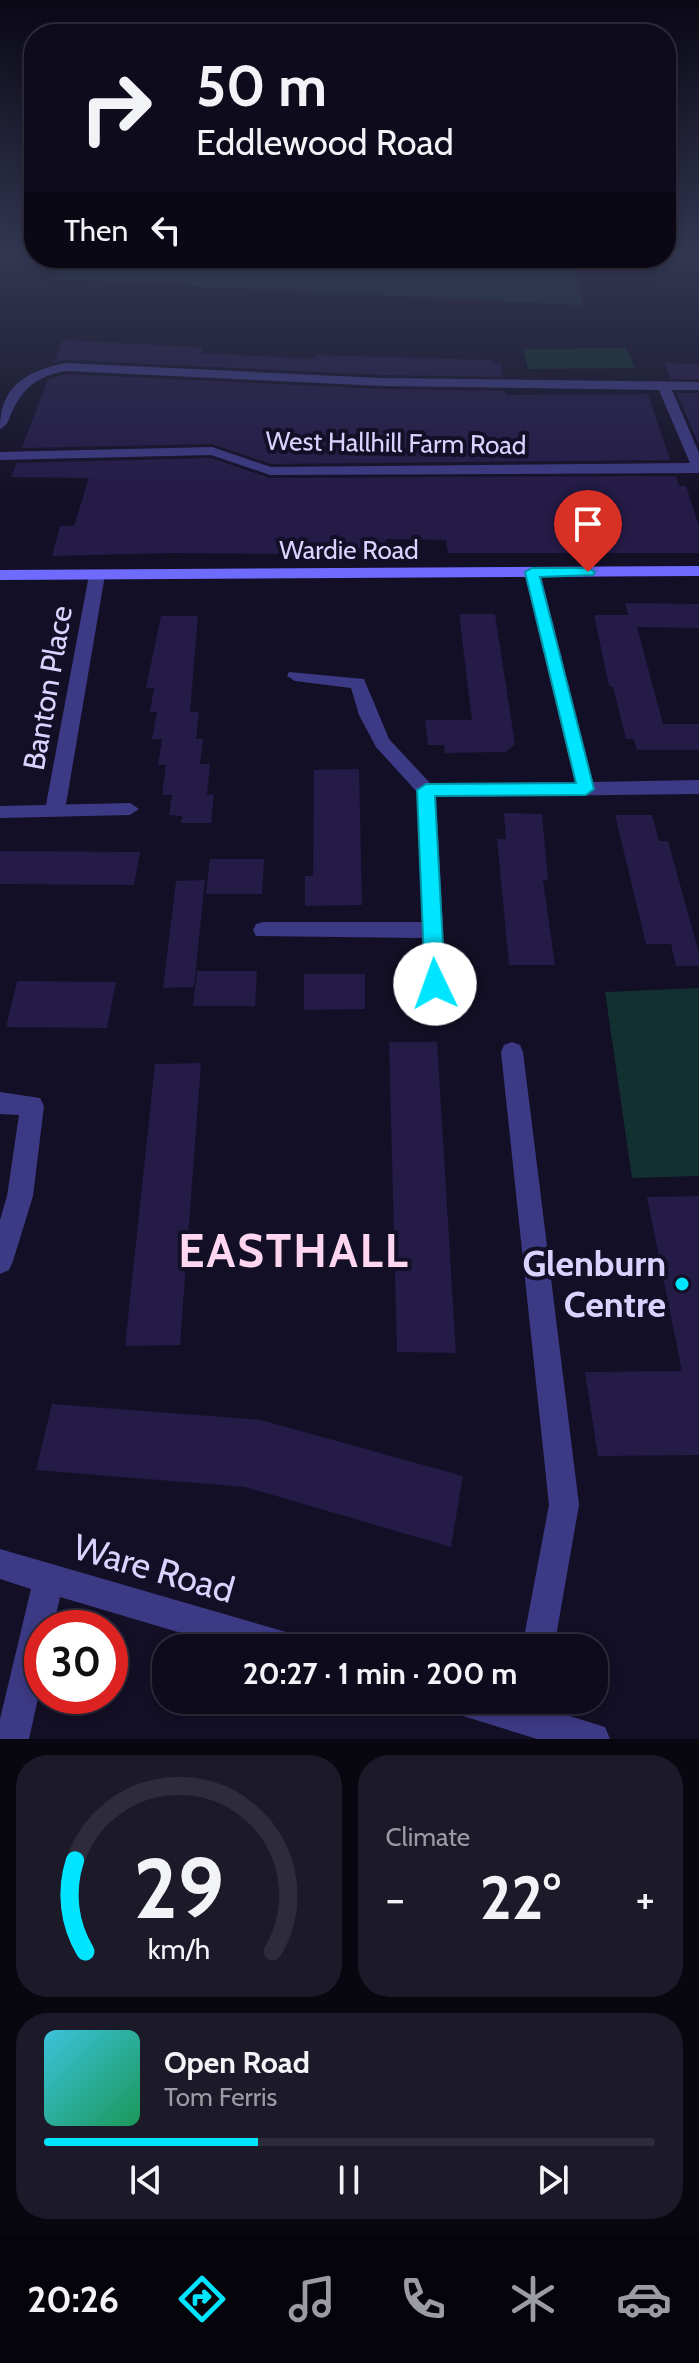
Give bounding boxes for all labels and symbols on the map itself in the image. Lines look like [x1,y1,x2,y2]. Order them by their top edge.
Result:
street label: West Hallhill Farm Road [265,425,527,461]
pin [554,490,622,572]
street label: Wardie Road [279,534,419,566]
street label: Banton Place [15,603,80,773]
position arrow [393,942,477,1026]
district label: EASTHALL [178,1223,410,1279]
place label: Glenburn Centre [522,1241,666,1326]
marker: Glenburn Centre [673,1275,691,1293]
street label: Ware Road [68,1524,240,1612]
speed limit sign: 30 [24,1610,128,1714]

